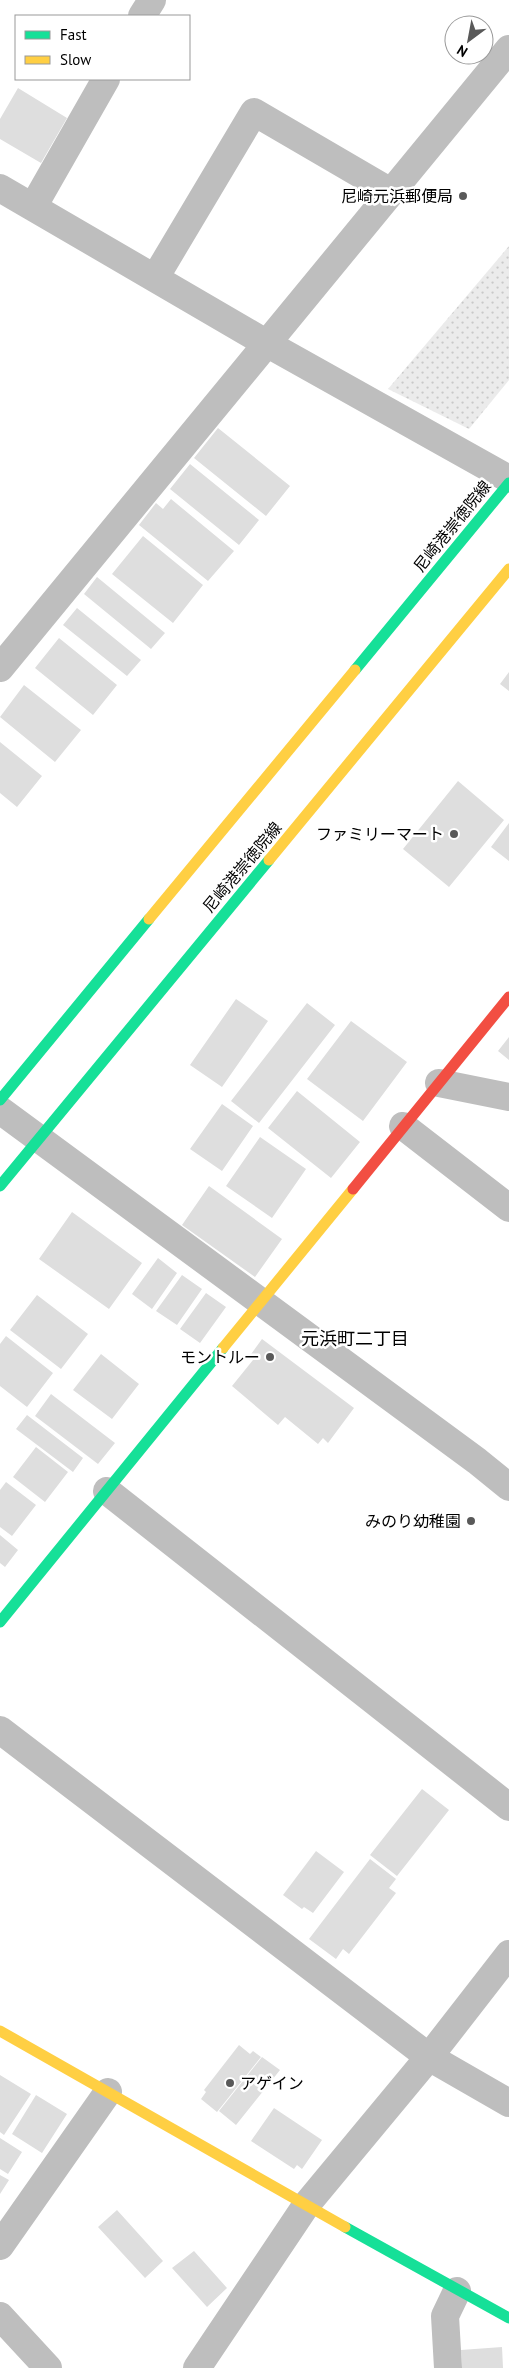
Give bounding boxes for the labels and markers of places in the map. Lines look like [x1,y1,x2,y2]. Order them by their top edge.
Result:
place label: 尼崎元浜郵便局 [341,186,453,206]
marker: 尼崎元浜郵便局 [457,190,469,202]
place label: ファミリーマート [316,824,444,844]
marker: ファミリーマート [448,828,460,840]
place label: モントルー [180,1347,260,1367]
marker: モントルー [264,1351,276,1363]
place label: みのり幼稚園 [365,1511,461,1531]
marker: みのり幼稚園 [465,1515,477,1527]
place label: アゲイン [240,2073,304,2093]
marker: アゲイン [224,2077,236,2089]

